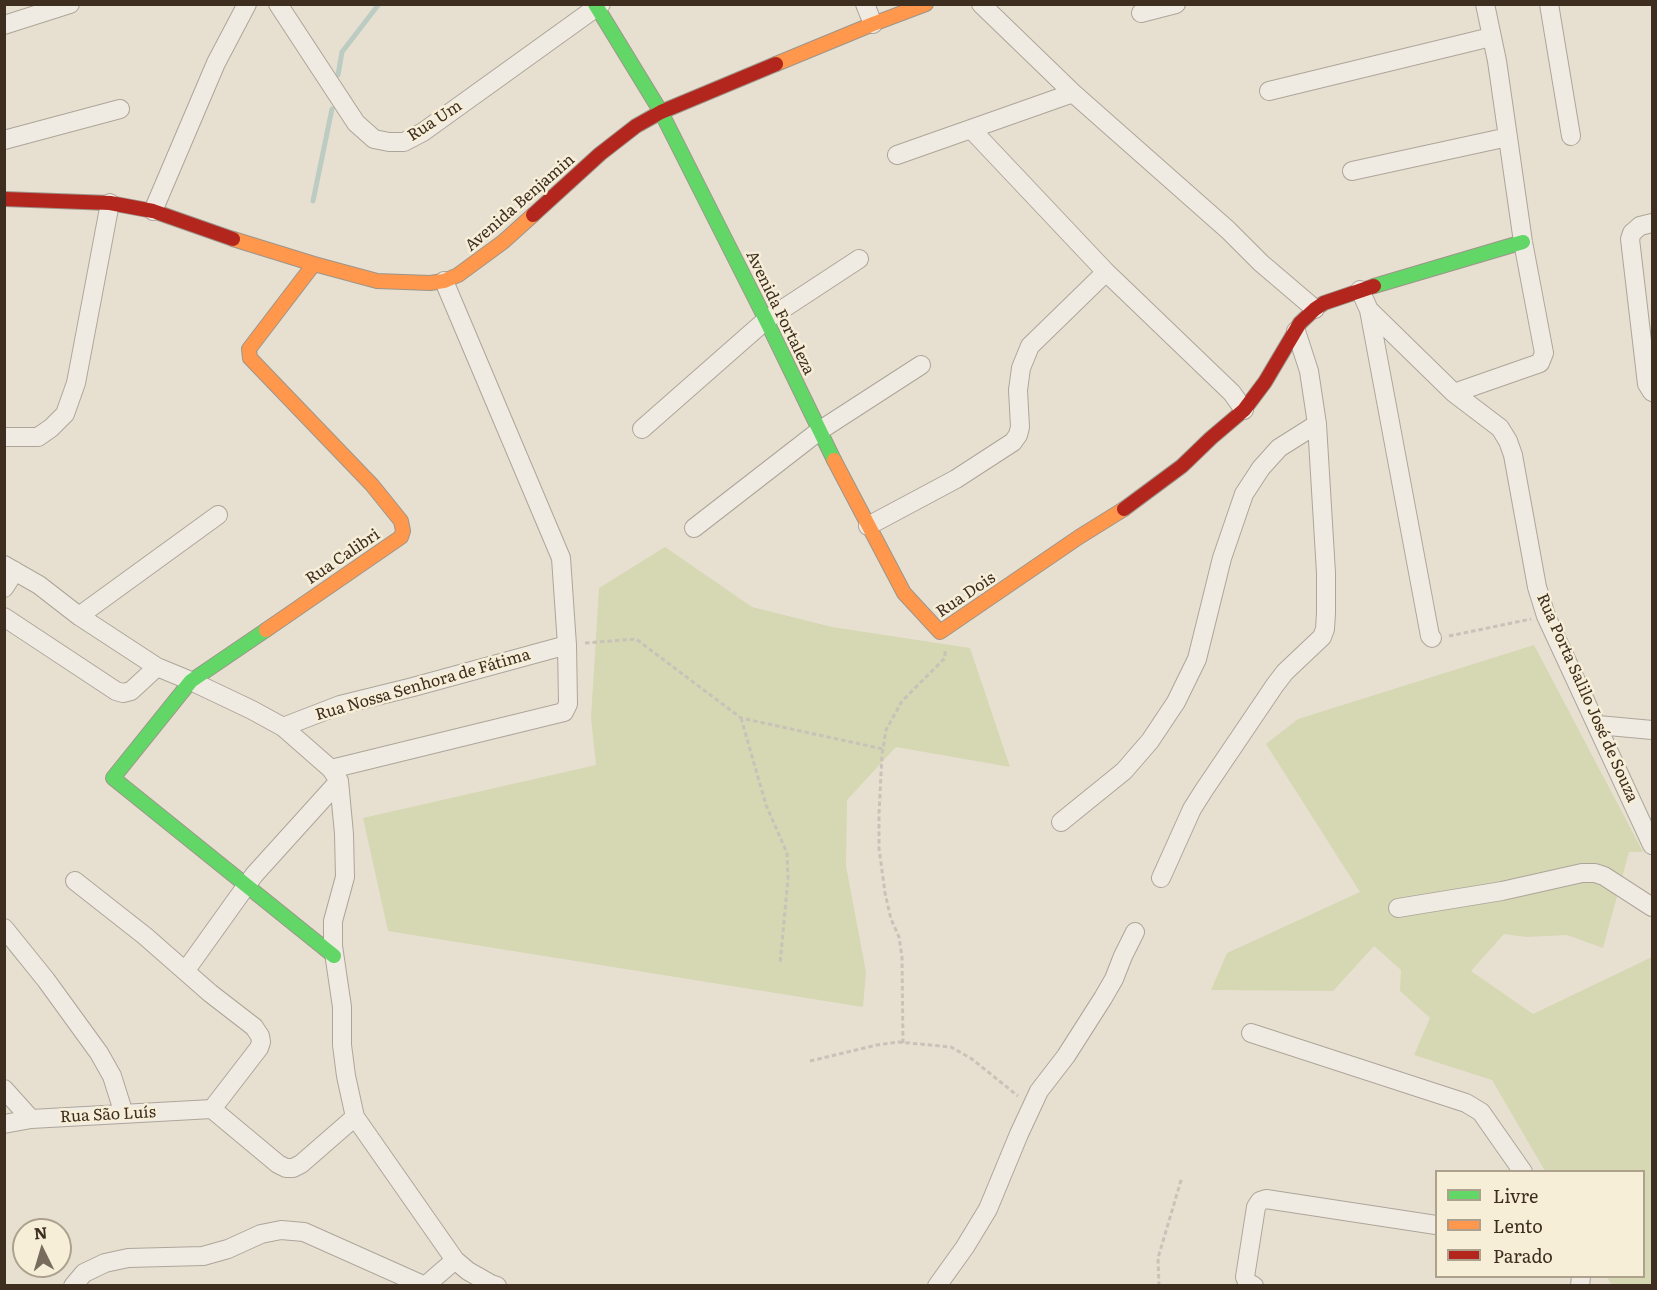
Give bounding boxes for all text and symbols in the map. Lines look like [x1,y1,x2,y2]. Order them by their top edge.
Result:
street label: Rua Um [404,96,466,146]
street label: Avenida Benjamin [461,150,579,256]
street label: Avenida Fortaleza [742,248,818,378]
street label: Rua Calibri [302,525,384,589]
street label: Rua Dois [933,568,999,622]
street label: Rua Porta Salilo José de Souza [1532,591,1642,805]
street label: Rua Nossa Senhora de Fátima [313,645,533,725]
street label: Rua São Luís [60,1103,156,1127]
legend [1435,1170,1645,1278]
text: Livre [1493,1182,1538,1209]
text: Lento [1493,1212,1543,1239]
north arrow [12,1218,72,1278]
text: N [33,1220,48,1245]
text: Parado [1493,1242,1553,1269]

